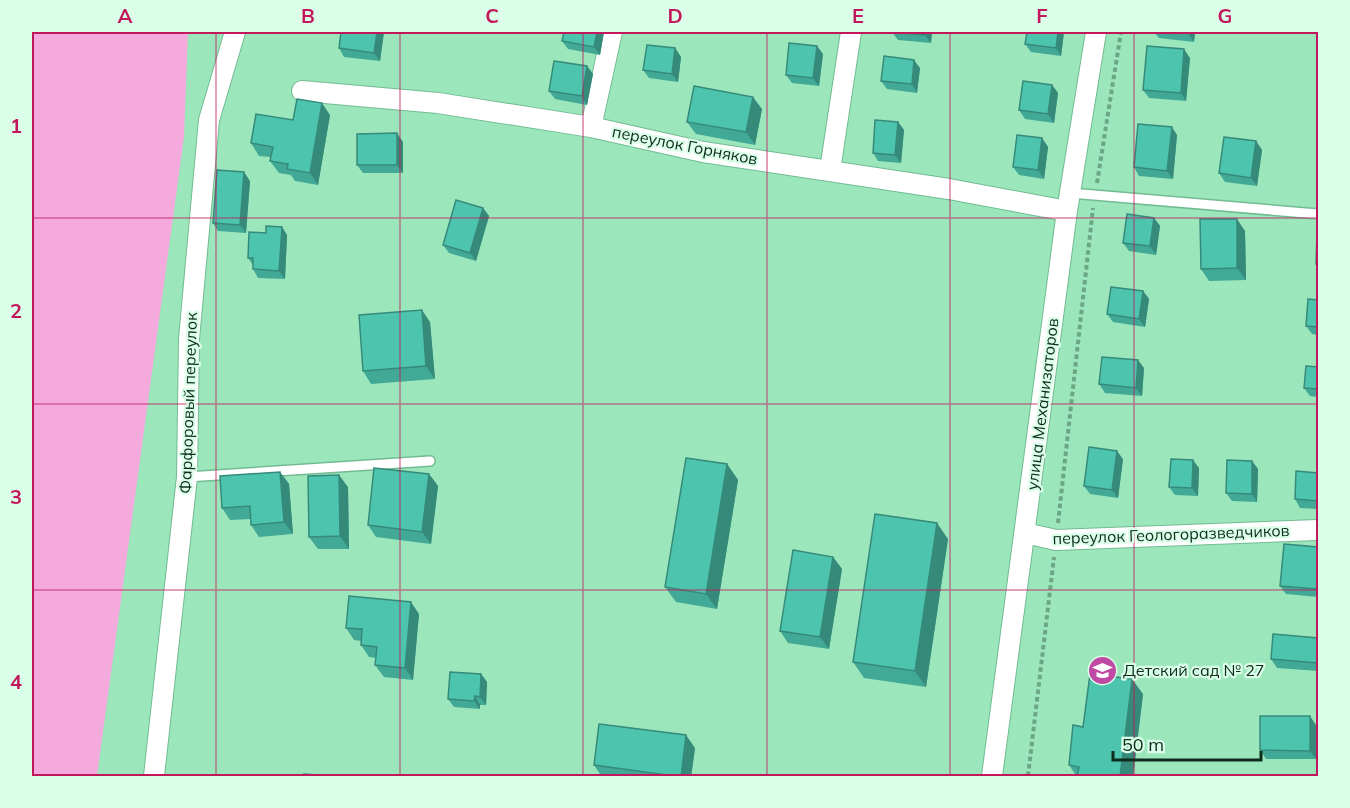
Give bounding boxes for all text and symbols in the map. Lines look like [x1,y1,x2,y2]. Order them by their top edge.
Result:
text: A [118,3,133,28]
text: B [301,3,315,28]
text: C [485,3,499,28]
text: D [667,3,683,28]
text: E [852,3,864,28]
text: F [1036,3,1048,28]
text: G [1218,3,1232,28]
text: 1 [10,113,22,138]
street label: переулок Горняков [611,121,760,169]
text: 2 [10,298,22,323]
street label: Фарфоровый переулок [175,311,201,494]
street label: улица Механизаторов [1022,317,1062,491]
text: 3 [10,484,22,509]
street label: переулок Геологоразведчиков [1052,520,1290,548]
school or university icon: Детский сад № 27 [1086,654,1118,686]
place label: Детский сад № 27 [1123,660,1264,680]
text: 4 [10,669,22,694]
scale bar [1113,724,1262,762]
text: 50 m [1122,733,1164,756]

